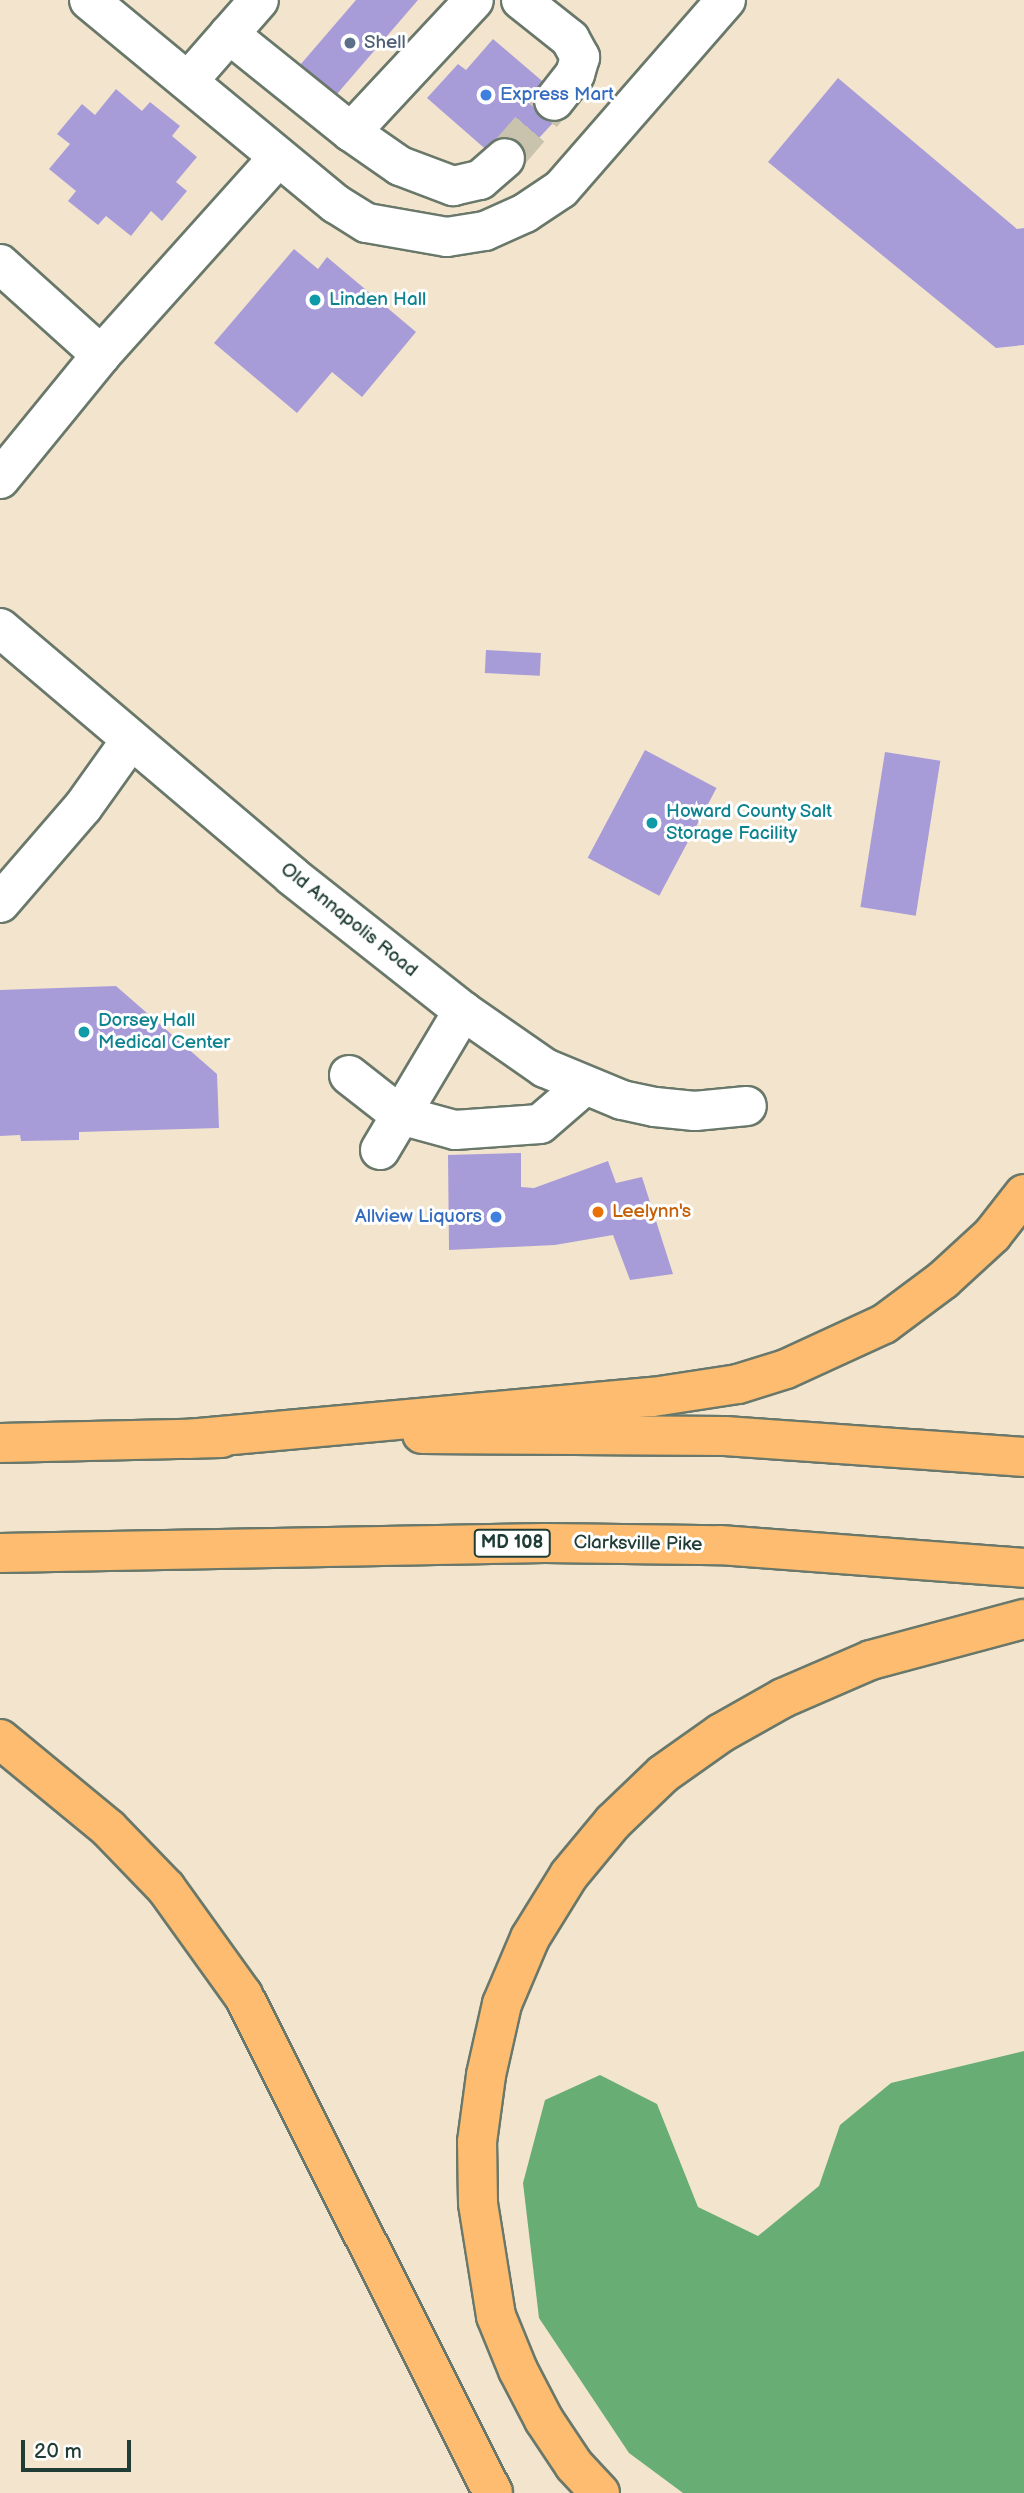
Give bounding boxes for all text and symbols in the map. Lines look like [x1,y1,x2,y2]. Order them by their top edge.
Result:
place label: Shell [364,32,406,54]
marker: Shell [342,35,358,51]
place label: Express Mart [500,84,614,106]
marker: Express Mart [478,87,494,103]
place label: Linden Hall [329,289,426,311]
marker: Linden Hall [307,292,323,308]
place label: Howard County Salt Storage Facility [666,801,834,845]
marker: Howard County Salt Storage Facility [644,815,660,831]
street label: Old Annapolis Road [276,858,422,982]
place label: Dorsey Hall Medical Center [98,1010,230,1054]
marker: Dorsey Hall Medical Center [76,1024,92,1040]
place label: Leelynn's [612,1201,691,1223]
marker: Leelynn's [590,1204,606,1220]
place label: Allview Liquors [355,1206,482,1228]
marker: Allview Liquors [488,1209,504,1225]
road number: MD 108 [474,1528,550,1558]
street label: Clarksville Pike [573,1531,703,1557]
scale bar [24,2426,135,2470]
text: 20 m [34,2439,82,2464]

